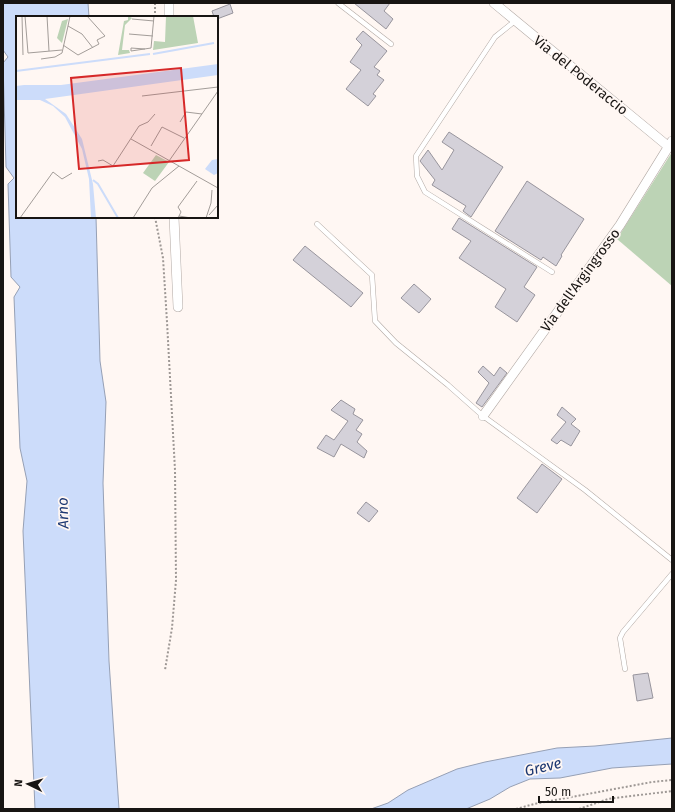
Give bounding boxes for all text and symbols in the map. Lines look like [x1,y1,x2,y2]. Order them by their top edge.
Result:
inset map [16,16,218,218]
street label: Via del Poderaccio [530,32,631,119]
street label: Via dell'Argingrosso [537,225,624,335]
water label: Arno [53,497,73,530]
water label: Greve [523,754,564,780]
north arrow [8,764,48,804]
scale bar [539,778,613,804]
text: N [12,779,25,787]
text: 50 m [545,785,571,799]

